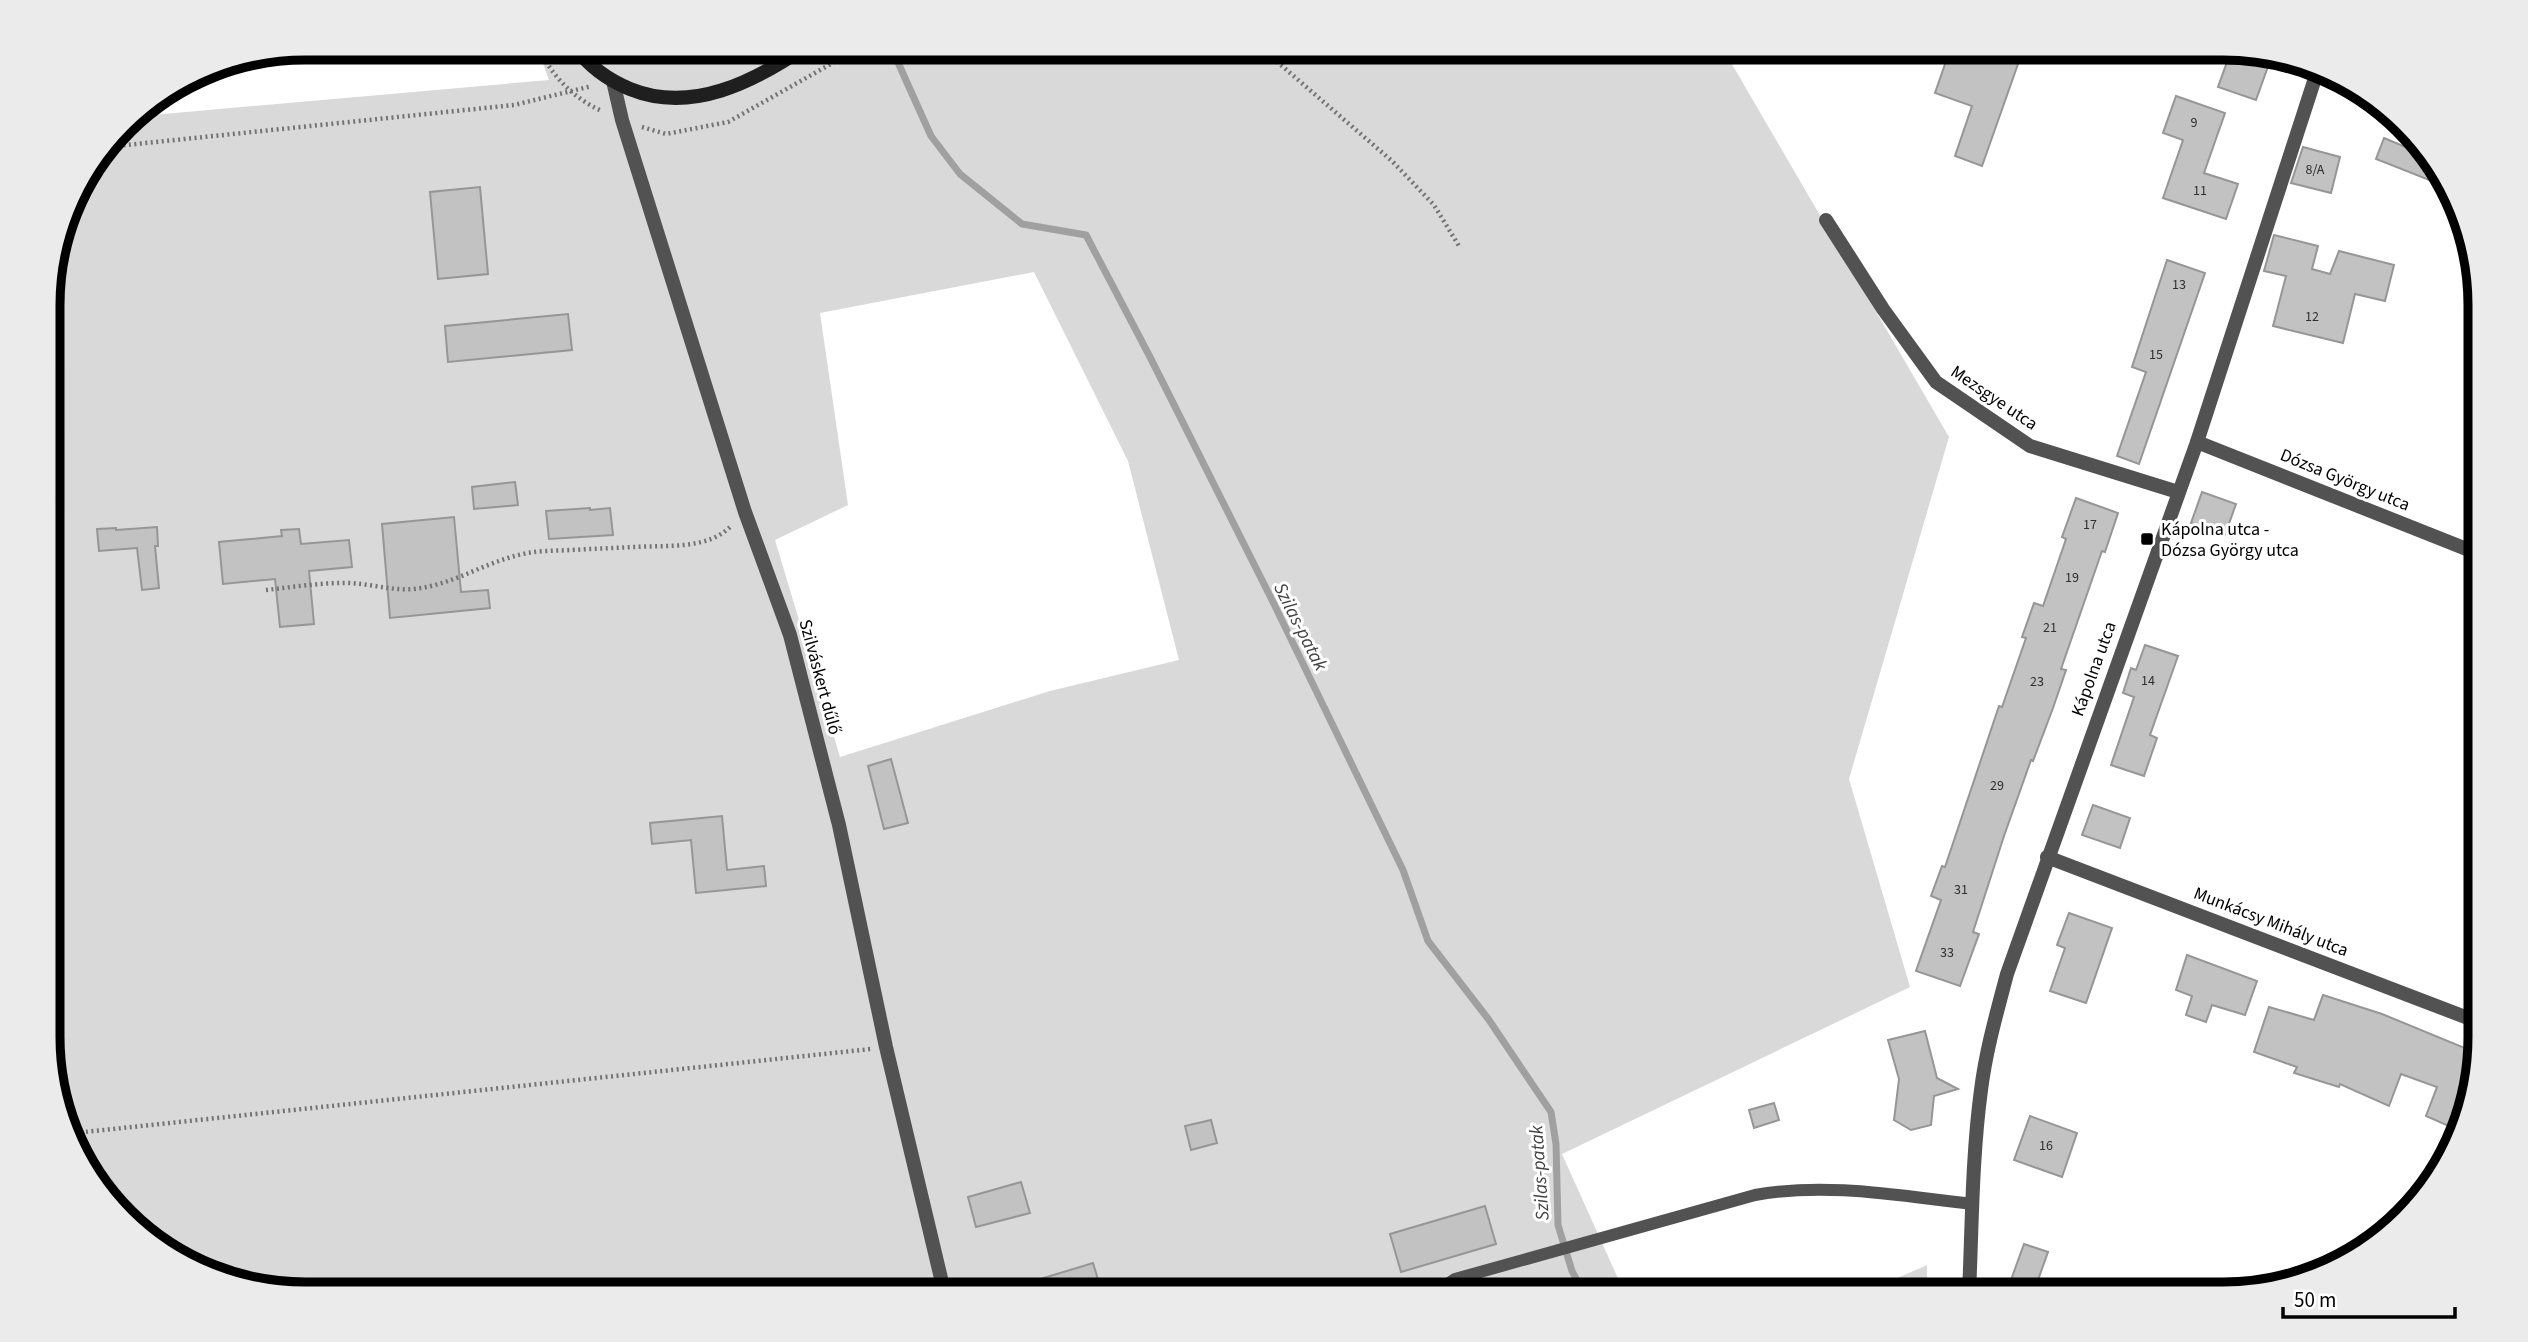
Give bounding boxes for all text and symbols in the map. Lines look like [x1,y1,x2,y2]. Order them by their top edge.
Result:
house number: 9 [2191,113,2198,133]
house number: 8/A [2306,160,2325,180]
house number: 11 [2193,181,2207,201]
house number: 13 [2172,275,2186,295]
house number: 12 [2305,307,2319,327]
house number: 15 [2149,345,2163,365]
street label: Mezsgye utca [1945,360,2043,436]
street label: Dózsa György utca [2276,443,2414,517]
house number: 17 [2083,515,2097,535]
place label: Kápolna utca - Dózsa György utca [2161,517,2299,563]
marker: Kápolna utca - Dózsa György utca [2139,531,2155,547]
house number: 19 [2065,568,2079,588]
water label: Szilas-patak [1266,578,1334,677]
street label: Szilváskert dűlő [793,617,847,737]
house number: 21 [2043,618,2057,638]
street label: Kápolna utca [2065,618,2123,720]
house number: 14 [2141,671,2155,691]
house number: 23 [2030,672,2044,692]
house number: 29 [1990,776,2004,796]
house number: 31 [1954,880,1968,900]
street label: Munkácsy Mihály utca [2190,881,2352,963]
house number: 33 [1940,943,1954,963]
water label: Szilas-patak [1523,1123,1557,1222]
house number: 16 [2039,1136,2053,1156]
scale bar [2283,1276,2454,1320]
text: 50 m [2294,1285,2336,1315]

